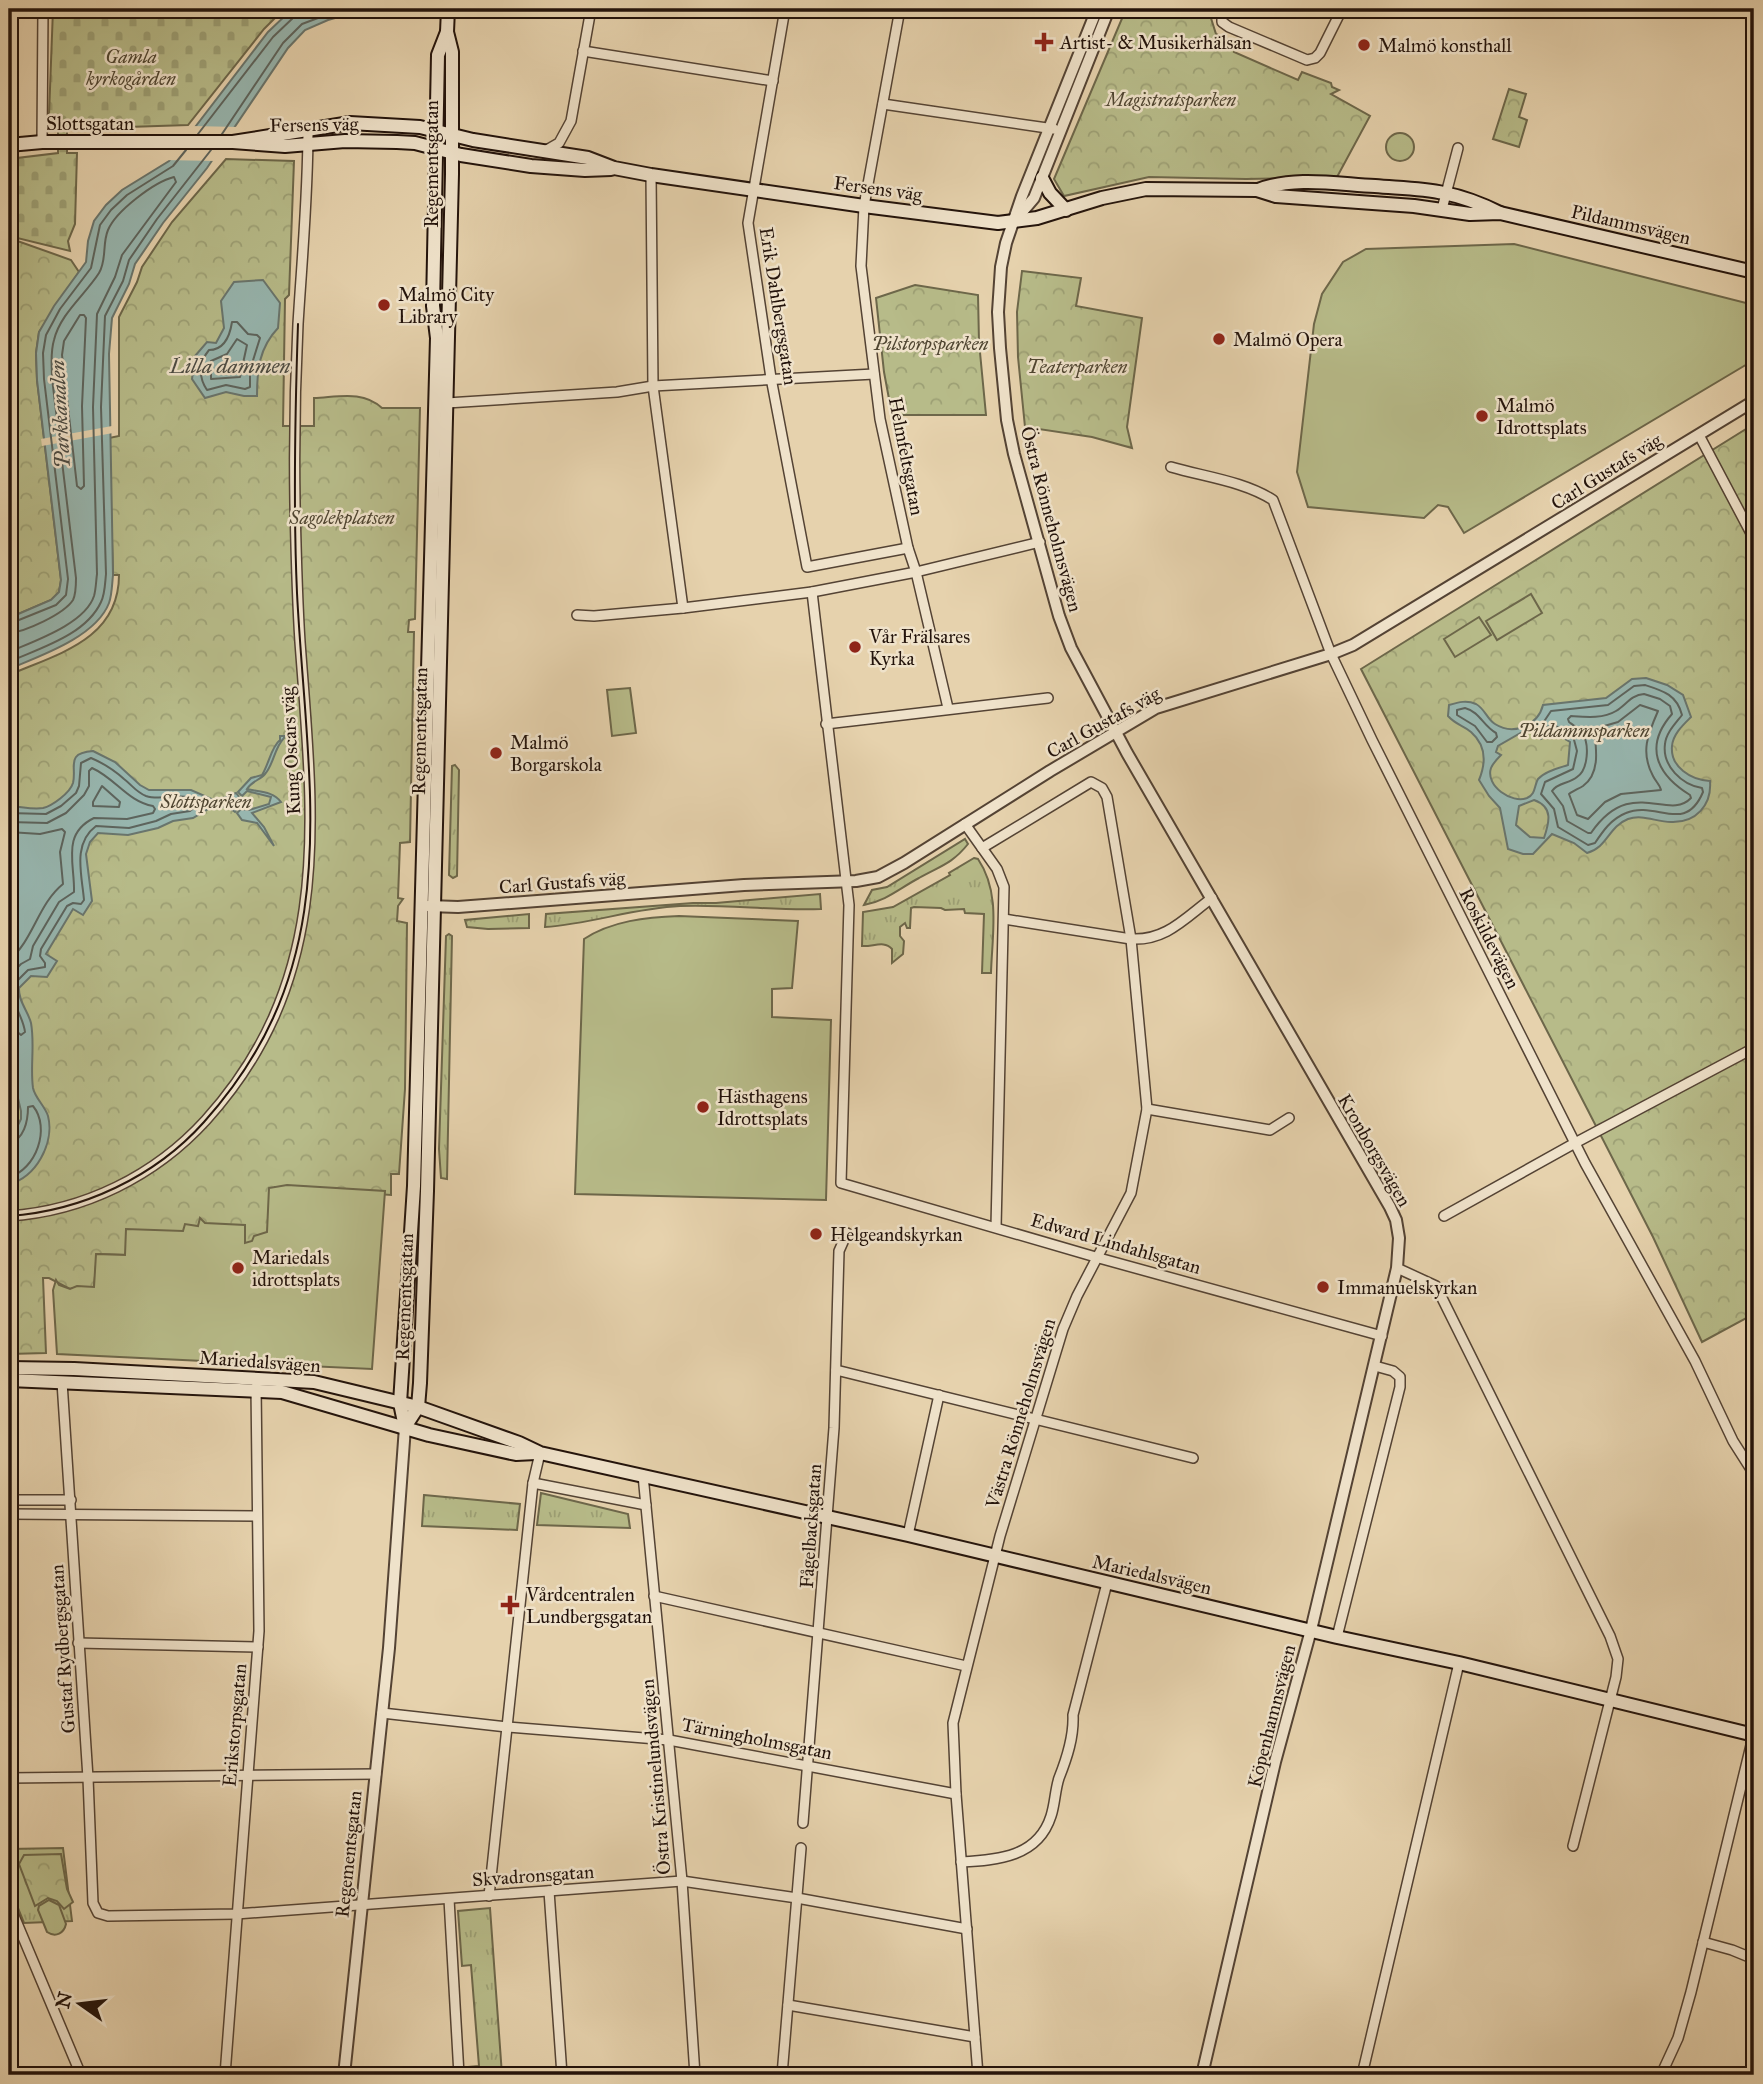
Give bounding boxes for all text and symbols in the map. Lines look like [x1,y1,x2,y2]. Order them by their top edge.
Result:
place label: Artist- & Musikerhälsan [1059,31,1252,54]
marker: Artist- & Musikerhälsan [1034,32,1054,52]
place label: Malmö konsthall [1378,34,1512,57]
marker: Malmö konsthall [1356,37,1372,53]
park label: Gamla kyrkogården [85,45,176,90]
park label: Magistratsparken [1104,88,1236,112]
street label: Regementsgatan [420,100,444,228]
street label: Slottsgatan [46,112,134,136]
street label: Fersens väg [269,112,359,138]
street label: Fersens väg [832,171,924,207]
street label: Pildammsvägen [1569,200,1693,250]
street label: Erik Dahlbergsgatan [754,225,802,387]
place label: Malmö City Library [398,283,495,328]
marker: Malmö City Library [376,297,392,313]
place label: Malmö Opera [1233,328,1343,351]
marker: Malmö Opera [1211,331,1227,347]
park label: Pilstorpsparken [872,332,988,356]
water label: Lilla dammen [169,353,290,379]
park label: Teaterparken [1027,355,1127,379]
water label: Parkkanalen [44,359,76,469]
place label: Malmö Idrottsplats [1496,394,1587,439]
street label: Helmfeltsgatan [883,395,929,517]
marker: Malmö Idrottsplats [1474,408,1490,424]
street label: Östra Rönneholmsvägen [1015,424,1087,615]
street label: Carl Gustafs väg [1547,428,1667,515]
park label: Sagolekplatsen [288,506,395,530]
place label: Vår Frälsares Kyrka [868,625,970,670]
marker: Vår Frälsares Kyrka [847,639,863,655]
street label: Regementsgatan [407,667,433,795]
street label: Carl Gustafs väg [1042,682,1165,764]
street label: Kung Oscars väg [276,686,306,816]
park label: Pildammsparken [1518,719,1650,743]
place label: Malmö Borgarskola [510,731,603,777]
marker: Malmö Borgarskola [488,745,504,761]
park label: Slottsparken [160,790,251,814]
street label: Carl Gustafs väg [498,867,626,899]
street label: Roskildevägen [1453,884,1525,993]
place label: Hästhagens Idrottsplats [717,1085,808,1130]
street label: Kronborgsvägen [1332,1090,1416,1211]
marker: Hästhagens Idrottsplats [695,1099,711,1115]
street label: Edward Lindahlsgatan [1028,1208,1204,1280]
place label: Helgeandskyrkan [830,1223,963,1247]
marker: Helgeandskyrkan [808,1226,824,1242]
street label: Regementsgatan [391,1233,419,1361]
place label: Mariedals idrottsplats [252,1246,340,1291]
marker: Mariedals idrottsplats [230,1260,246,1276]
place label: Immanuelskyrkan [1337,1276,1477,1299]
marker: Immanuelskyrkan [1315,1279,1331,1295]
street label: Västra Rönneholmsvägen [980,1315,1061,1512]
street label: Mariedalsvägen [198,1346,321,1378]
street label: Fågelbacksgatan [795,1463,827,1589]
street label: Mariedalsvägen [1090,1550,1214,1600]
street label: Gustaf Rydbergsgatan [45,1564,81,1734]
place label: Vårdcentralen Lundbergsgatan [525,1583,652,1629]
marker: Vårdcentralen Lundbergsgatan [500,1595,520,1615]
street label: Köpenhamnsvägen [1243,1642,1301,1790]
street label: Erikstorpsgatan [218,1662,252,1788]
street label: Östra Kristinelundsvägen [635,1678,677,1876]
street label: Tärningholmsgatan [679,1713,834,1765]
street label: Regementsgatan [330,1789,368,1919]
street label: Skvadronsgatan [471,1860,595,1892]
north arrow [46,1968,116,2038]
text: N [51,1989,77,2011]

